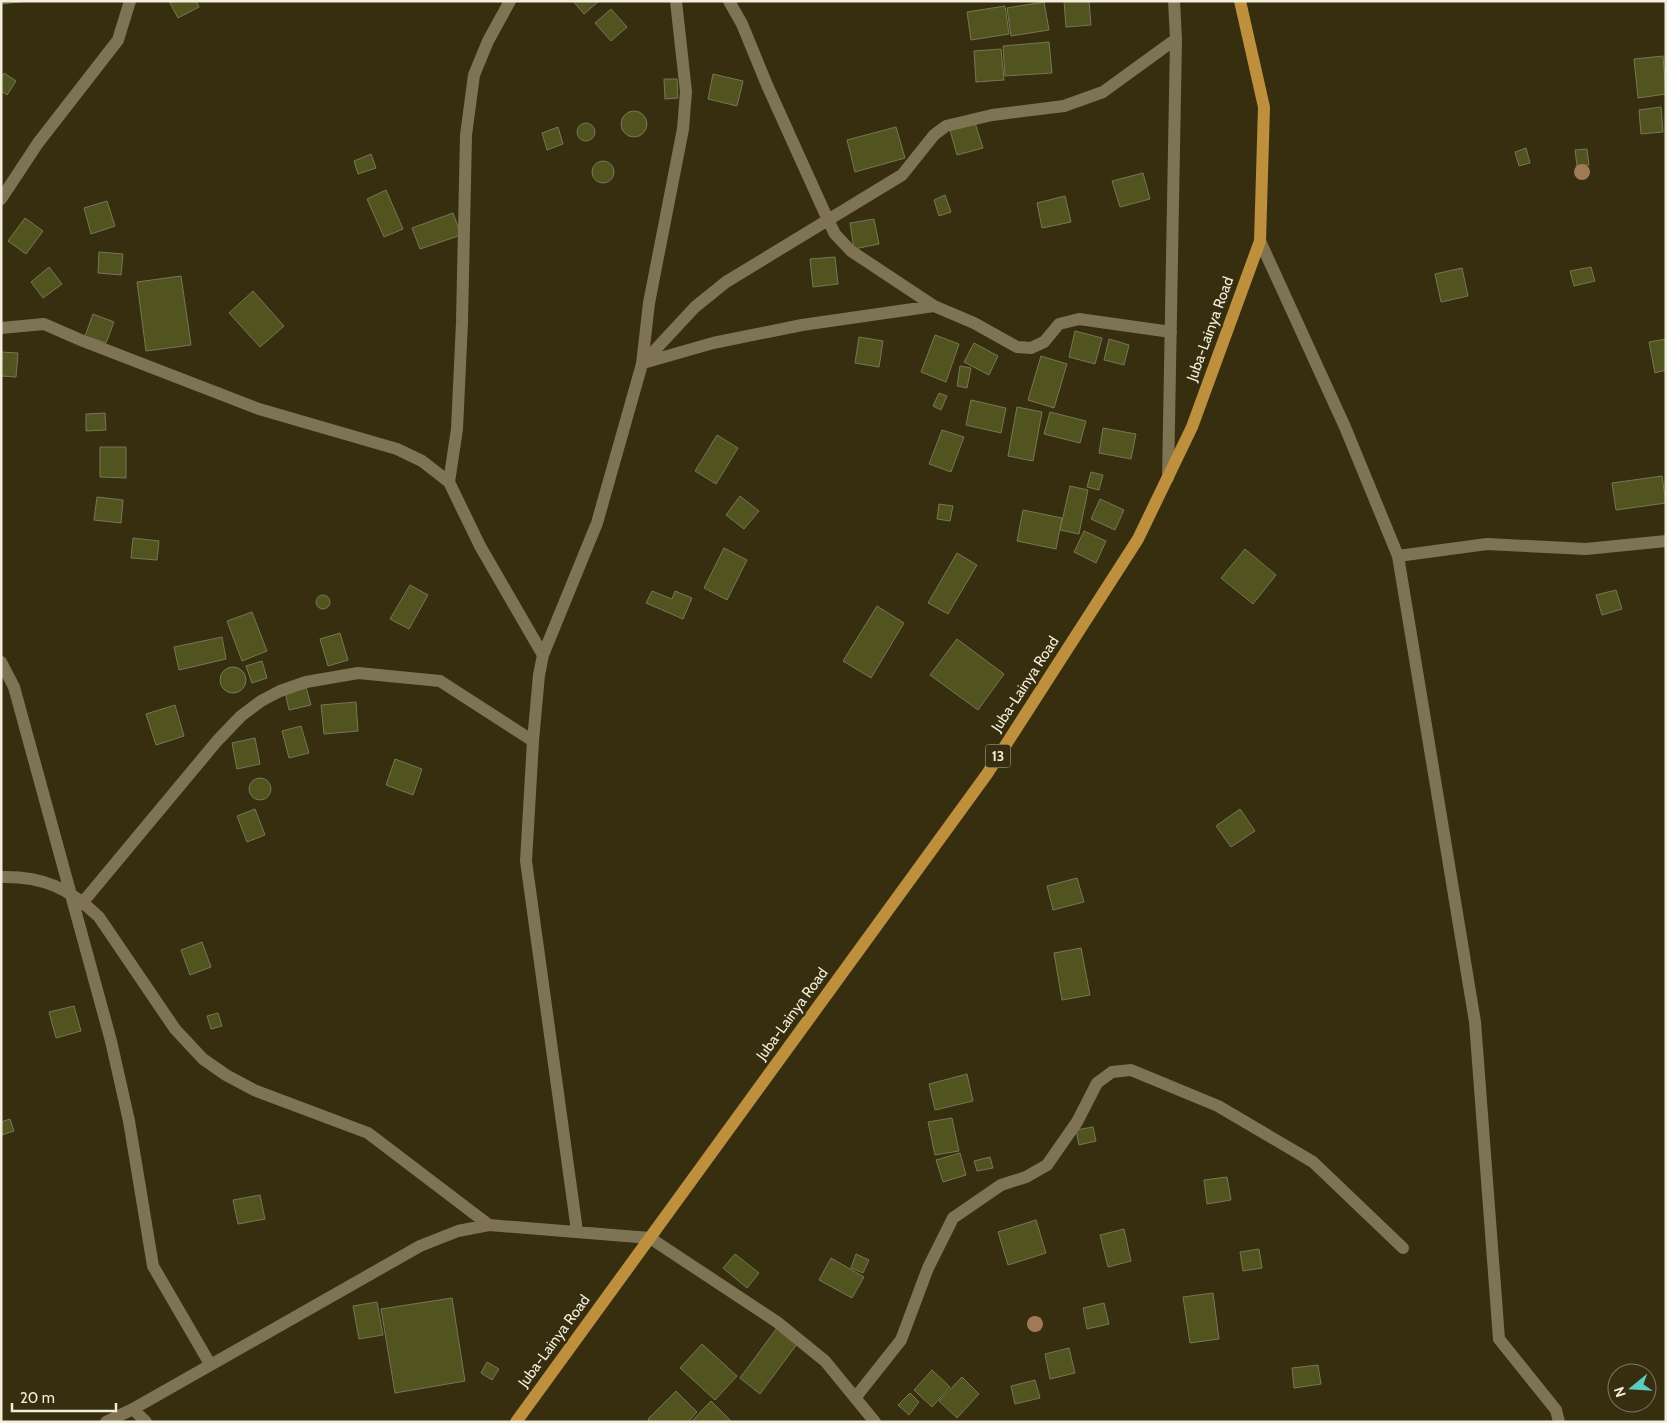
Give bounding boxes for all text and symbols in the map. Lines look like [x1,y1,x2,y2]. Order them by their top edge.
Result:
street label: Juba-Lainya Road [1182,274,1237,385]
street label: Juba-Lainya Road [987,633,1063,736]
road number: 13 [986,744,1010,768]
street label: Juba-Lainya Road [752,964,832,1065]
street label: Juba-Lainya Road [514,1291,594,1392]
north arrow [1607,1363,1657,1413]
scale bar [12,1380,116,1412]
text: N [1610,1385,1630,1400]
text: 20 m [20,1389,55,1407]

